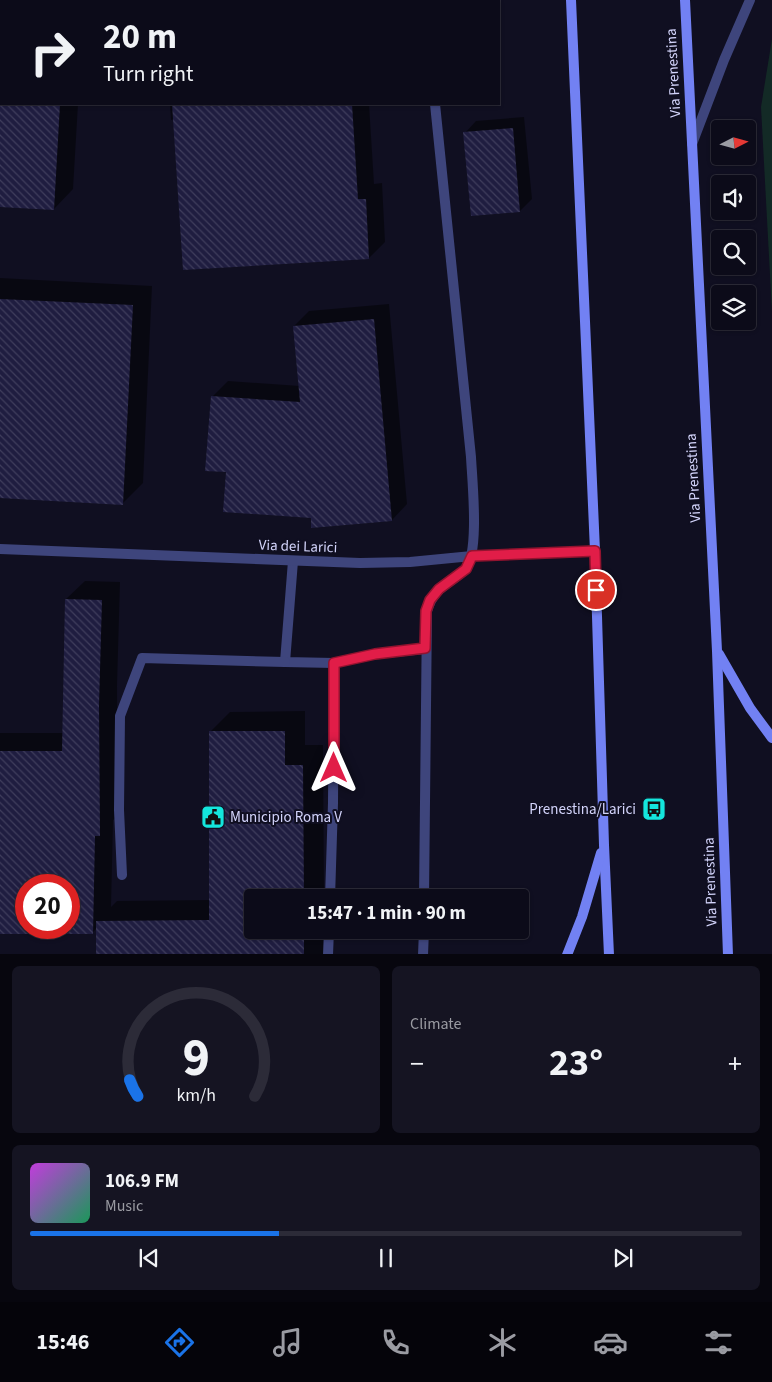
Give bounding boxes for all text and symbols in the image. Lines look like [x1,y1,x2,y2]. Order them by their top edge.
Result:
text: 20 m [103,12,177,62]
icon: right [20,20,85,85]
street label: Via Prenestina [661,28,686,118]
text: Turn right [103,58,193,90]
north arrow [711,120,756,165]
map controls [711,120,756,330]
button: sound [711,175,756,220]
button: search [711,230,756,275]
button: layers [711,285,756,330]
street label: Via Prenestina [681,433,706,523]
street label: Via dei Larici [258,535,338,558]
pin [575,569,617,611]
icon: arrive [582,576,610,604]
position arrow [307,741,359,793]
bus stop icon: Prenestina/Larici [641,796,667,822]
place label: Prenestina/Larici [529,799,636,820]
public building icon: Municipio Roma V [200,804,226,830]
place label: Municipio Roma V [230,807,342,828]
street label: Via Prenestina [698,837,723,927]
speed limit sign: 20 [15,874,80,939]
text: 15:47 · 1 min · 90 m [307,900,466,927]
text: Climate [410,1013,461,1035]
text: 9 [182,1022,210,1096]
text: 23° [549,1036,603,1090]
text: − [410,1044,424,1084]
text: + [728,1044,742,1084]
text: km/h [176,1083,216,1108]
text: 106.9 FM [105,1168,179,1195]
text: Music [105,1195,143,1217]
icon: previous [135,1244,163,1272]
icon: pause [372,1244,400,1272]
icon: next [609,1244,637,1272]
icon: directions [162,1325,197,1360]
icon: music [270,1325,305,1360]
icon: phone [378,1325,413,1360]
icon: climate [485,1325,520,1360]
icon: car [593,1325,628,1360]
icon: filters [701,1325,736,1360]
text: 15:46 [36,1326,89,1358]

